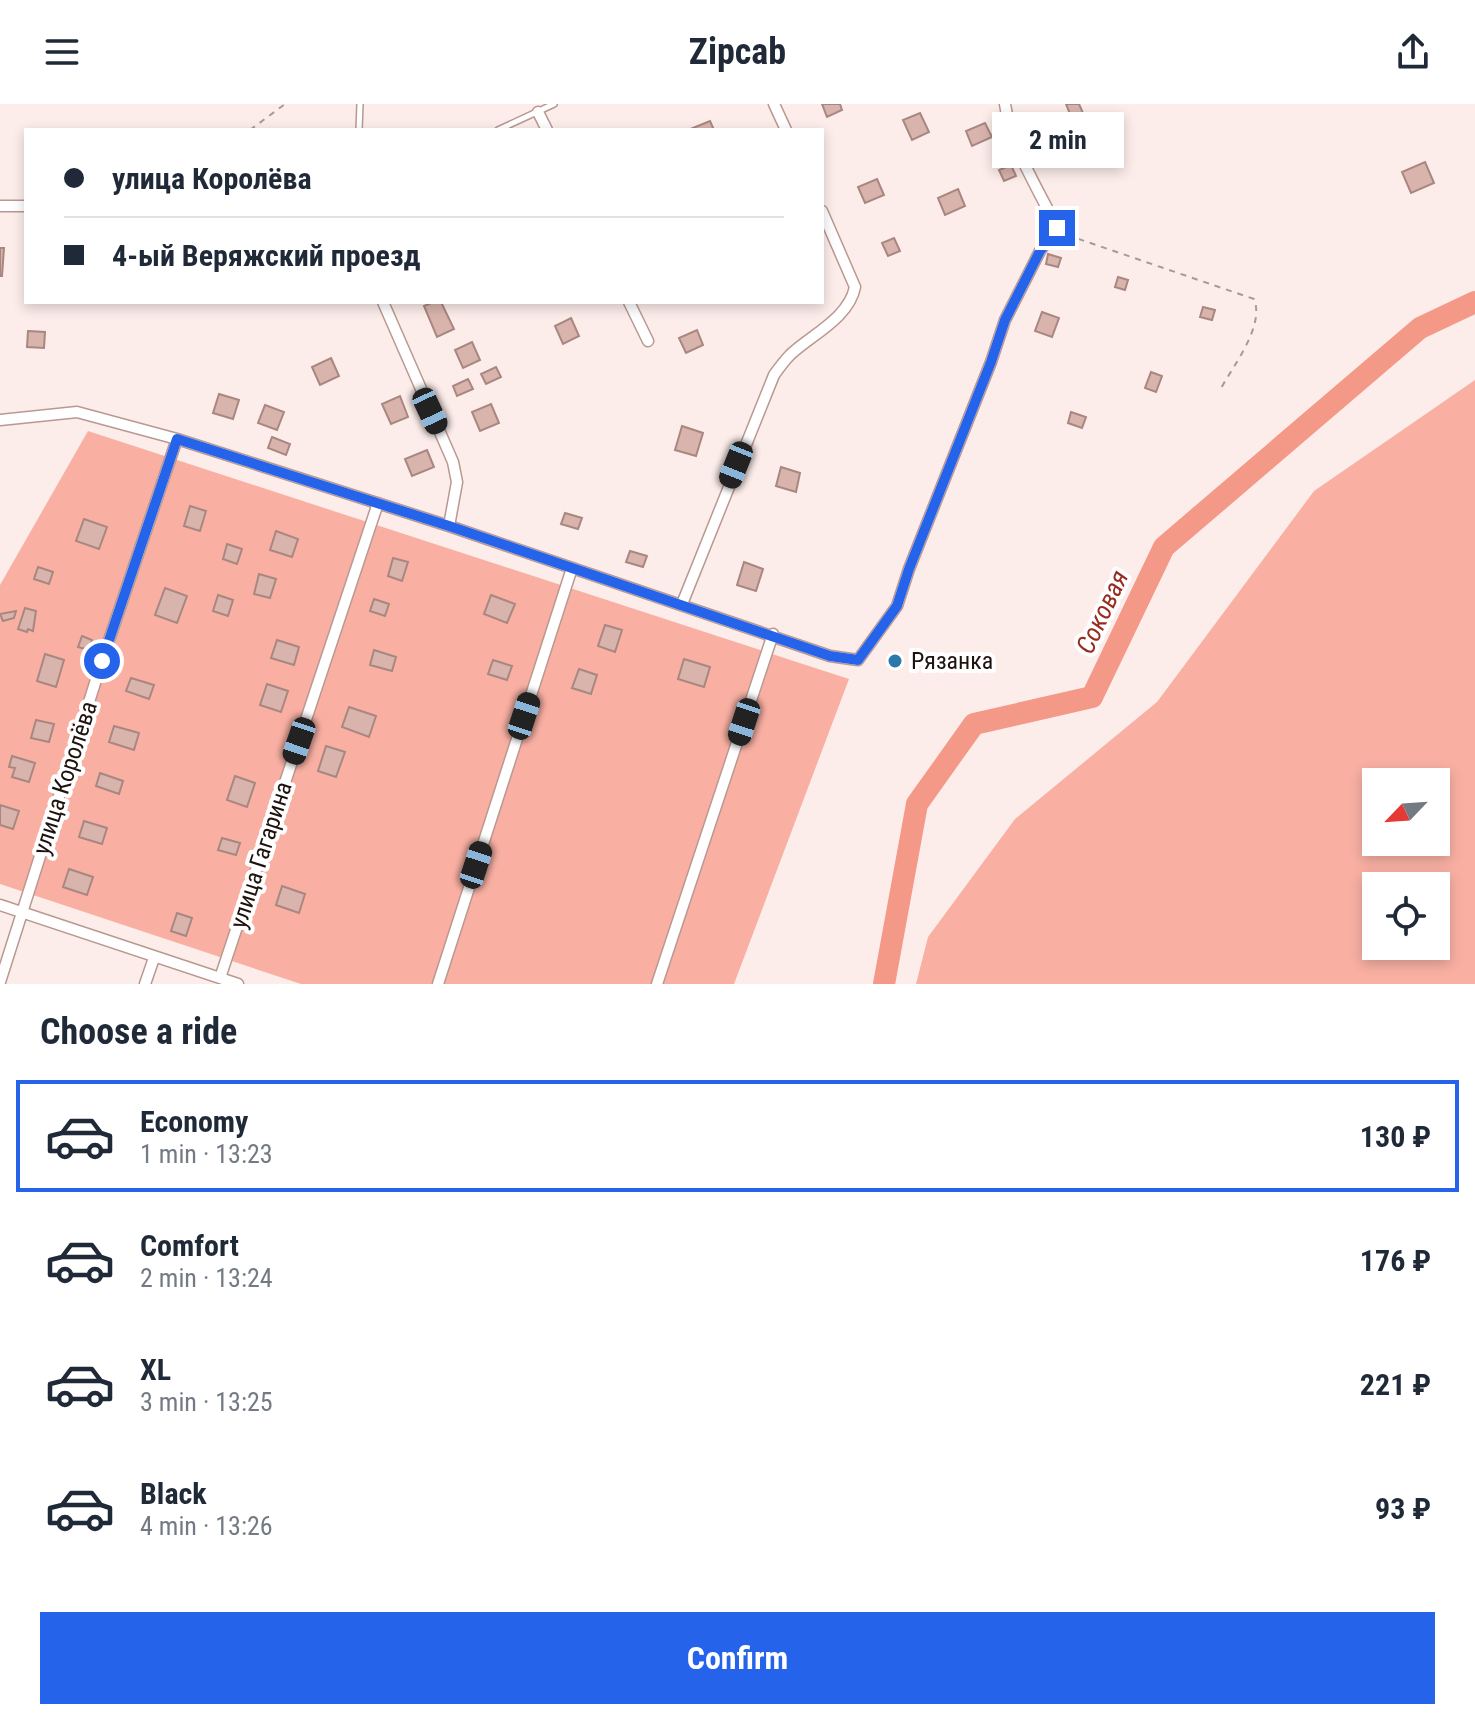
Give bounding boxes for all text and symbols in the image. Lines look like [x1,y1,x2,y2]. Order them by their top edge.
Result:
icon: menu [40,30,84,74]
icon: share [1391,30,1435,74]
text: Zipcab [689,31,786,73]
callout: 2 min [991,112,1123,168]
text: 2 min [1029,125,1087,155]
text: улица Королёва [112,161,312,196]
route end [1039,210,1075,246]
text: 4-ый Веряжский проезд [112,238,420,273]
car [409,384,451,438]
car [716,438,756,492]
water label: Соковая [1070,566,1134,658]
route start [84,643,120,679]
place label: Рязанка [911,647,993,675]
marker: Рязанка [886,652,904,670]
car [505,689,543,743]
car [725,695,763,749]
street label: улица Королёва [27,698,103,858]
car [280,714,318,768]
north arrow [1362,768,1450,856]
map controls [1362,768,1450,960]
street label: улица Гагарина [224,778,298,932]
car [457,838,495,892]
button: locate [1362,872,1450,960]
text: Choose a ride [40,1011,237,1053]
icon: car [44,1100,116,1172]
text: Economy [140,1104,248,1139]
text: 130 ₽ [1360,1119,1431,1154]
text: 1 min · 13:23 [140,1139,273,1169]
icon: car [44,1224,116,1296]
text: Comfort [140,1228,239,1263]
text: 176 ₽ [1360,1243,1431,1278]
text: 2 min · 13:24 [140,1263,273,1293]
icon: car [44,1348,116,1420]
text: XL [140,1352,171,1387]
text: 221 ₽ [1360,1367,1431,1402]
text: 3 min · 13:25 [140,1387,273,1417]
icon: car [44,1472,116,1544]
text: Black [140,1476,207,1511]
text: 93 ₽ [1375,1491,1431,1526]
text: 4 min · 13:26 [140,1511,273,1541]
button: Confirm [40,1612,1435,1704]

